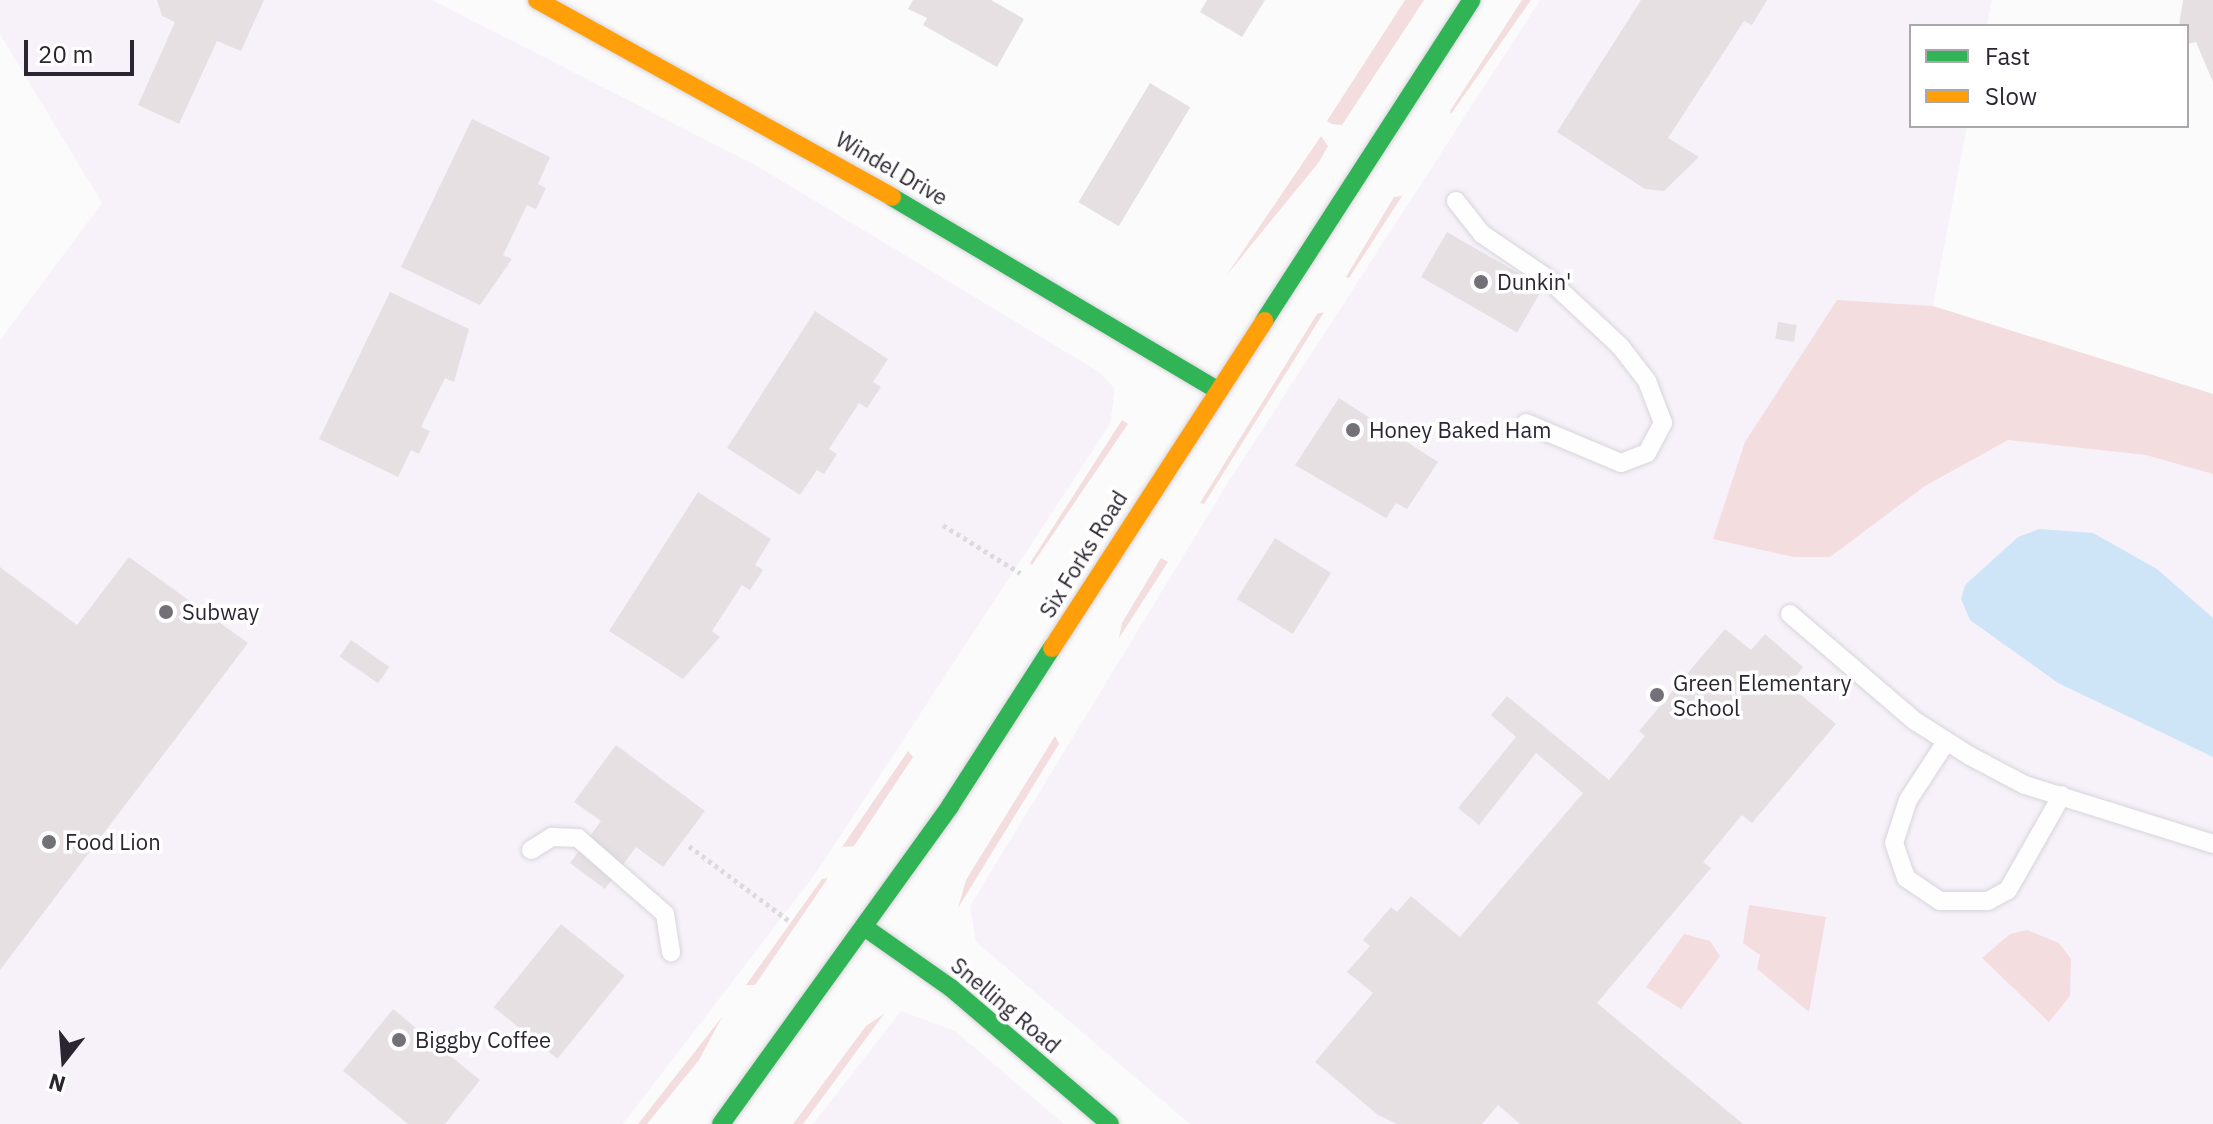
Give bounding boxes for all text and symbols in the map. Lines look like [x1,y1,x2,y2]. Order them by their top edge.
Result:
scale bar [28,24,138,74]
legend [1909,24,2189,128]
text: 20 m [38,38,93,70]
text: Fast [1985,40,2030,72]
text: Slow [1985,80,2037,112]
street label: Windel Drive [831,125,953,211]
place label: Dunkin' [1497,269,1571,295]
marker: Dunkin' [1472,273,1490,291]
place label: Honey Baked Ham [1369,417,1551,443]
marker: Honey Baked Ham [1344,421,1362,439]
street label: Six Forks Road [1033,486,1133,622]
place label: Subway [182,599,259,625]
marker: Subway [157,603,175,621]
place label: Green Elementary School [1673,669,1852,720]
marker: Green Elementary School [1648,686,1666,704]
place label: Food Lion [65,829,161,855]
marker: Food Lion [40,833,58,851]
street label: Snelling Road [946,952,1066,1058]
north arrow [24,1020,104,1100]
place label: Biggby Coffee [415,1027,551,1053]
marker: Biggby Coffee [390,1031,408,1049]
text: N [45,1067,69,1100]

